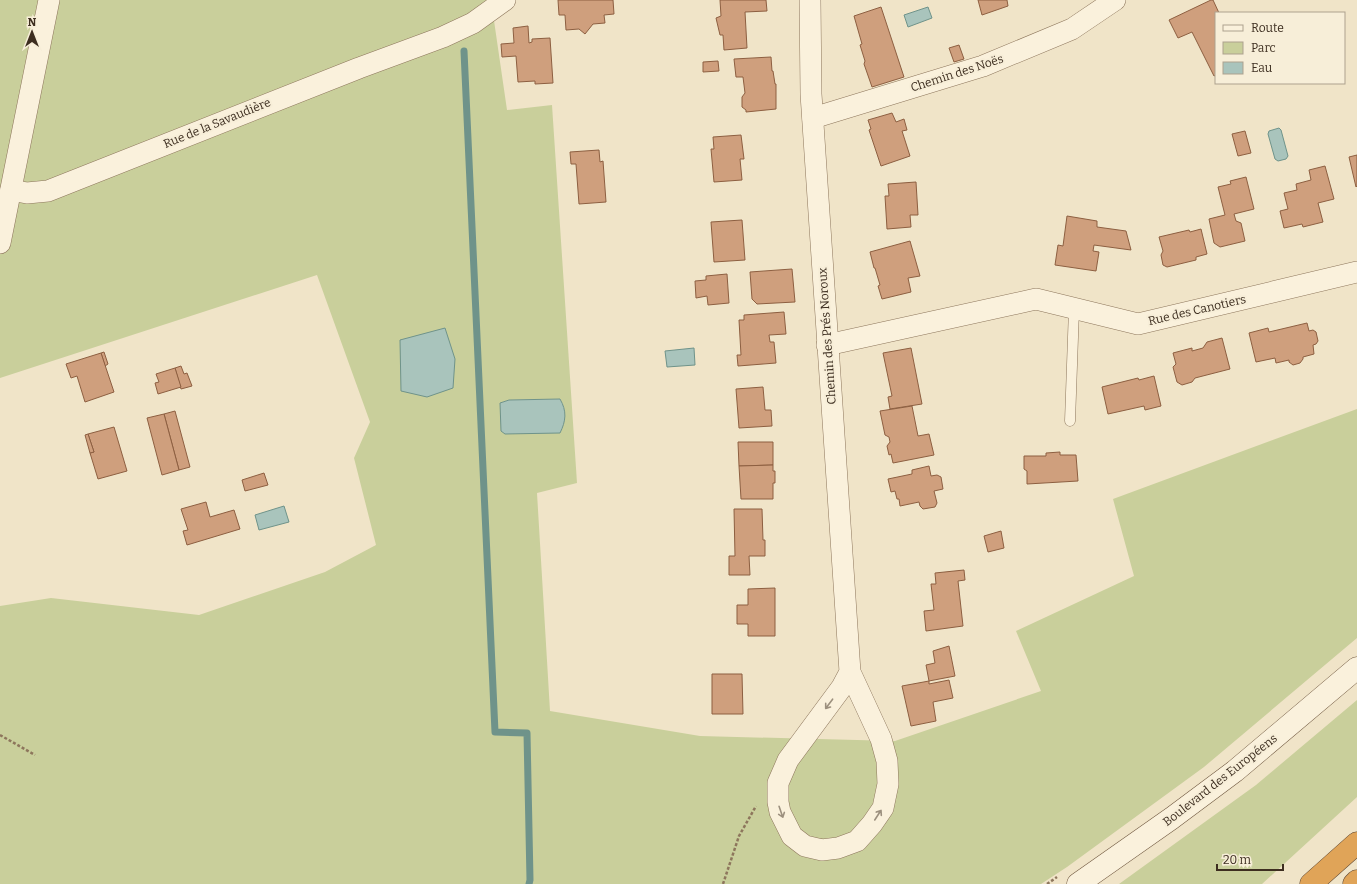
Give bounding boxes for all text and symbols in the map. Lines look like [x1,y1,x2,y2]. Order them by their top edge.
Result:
north arrow [12,12,52,52]
legend [1215,12,1345,84]
text: N [28,16,37,29]
text: Route [1251,21,1284,35]
text: Parc [1251,41,1276,55]
street label: Chemin des Noës [909,51,1005,95]
text: Eau [1251,61,1273,75]
street label: Rue de la Savaudière [161,95,273,151]
street label: Chemin des Prés Noroux [815,267,839,405]
street label: Rue des Canotiers [1147,292,1247,328]
one-way arrow [825,699,833,710]
street label: Boulevard des Européens [1160,731,1280,829]
one-way arrow [778,805,785,818]
one-way arrow [874,810,882,821]
scale bar [1217,846,1283,872]
text: 20 m [1223,853,1252,867]

